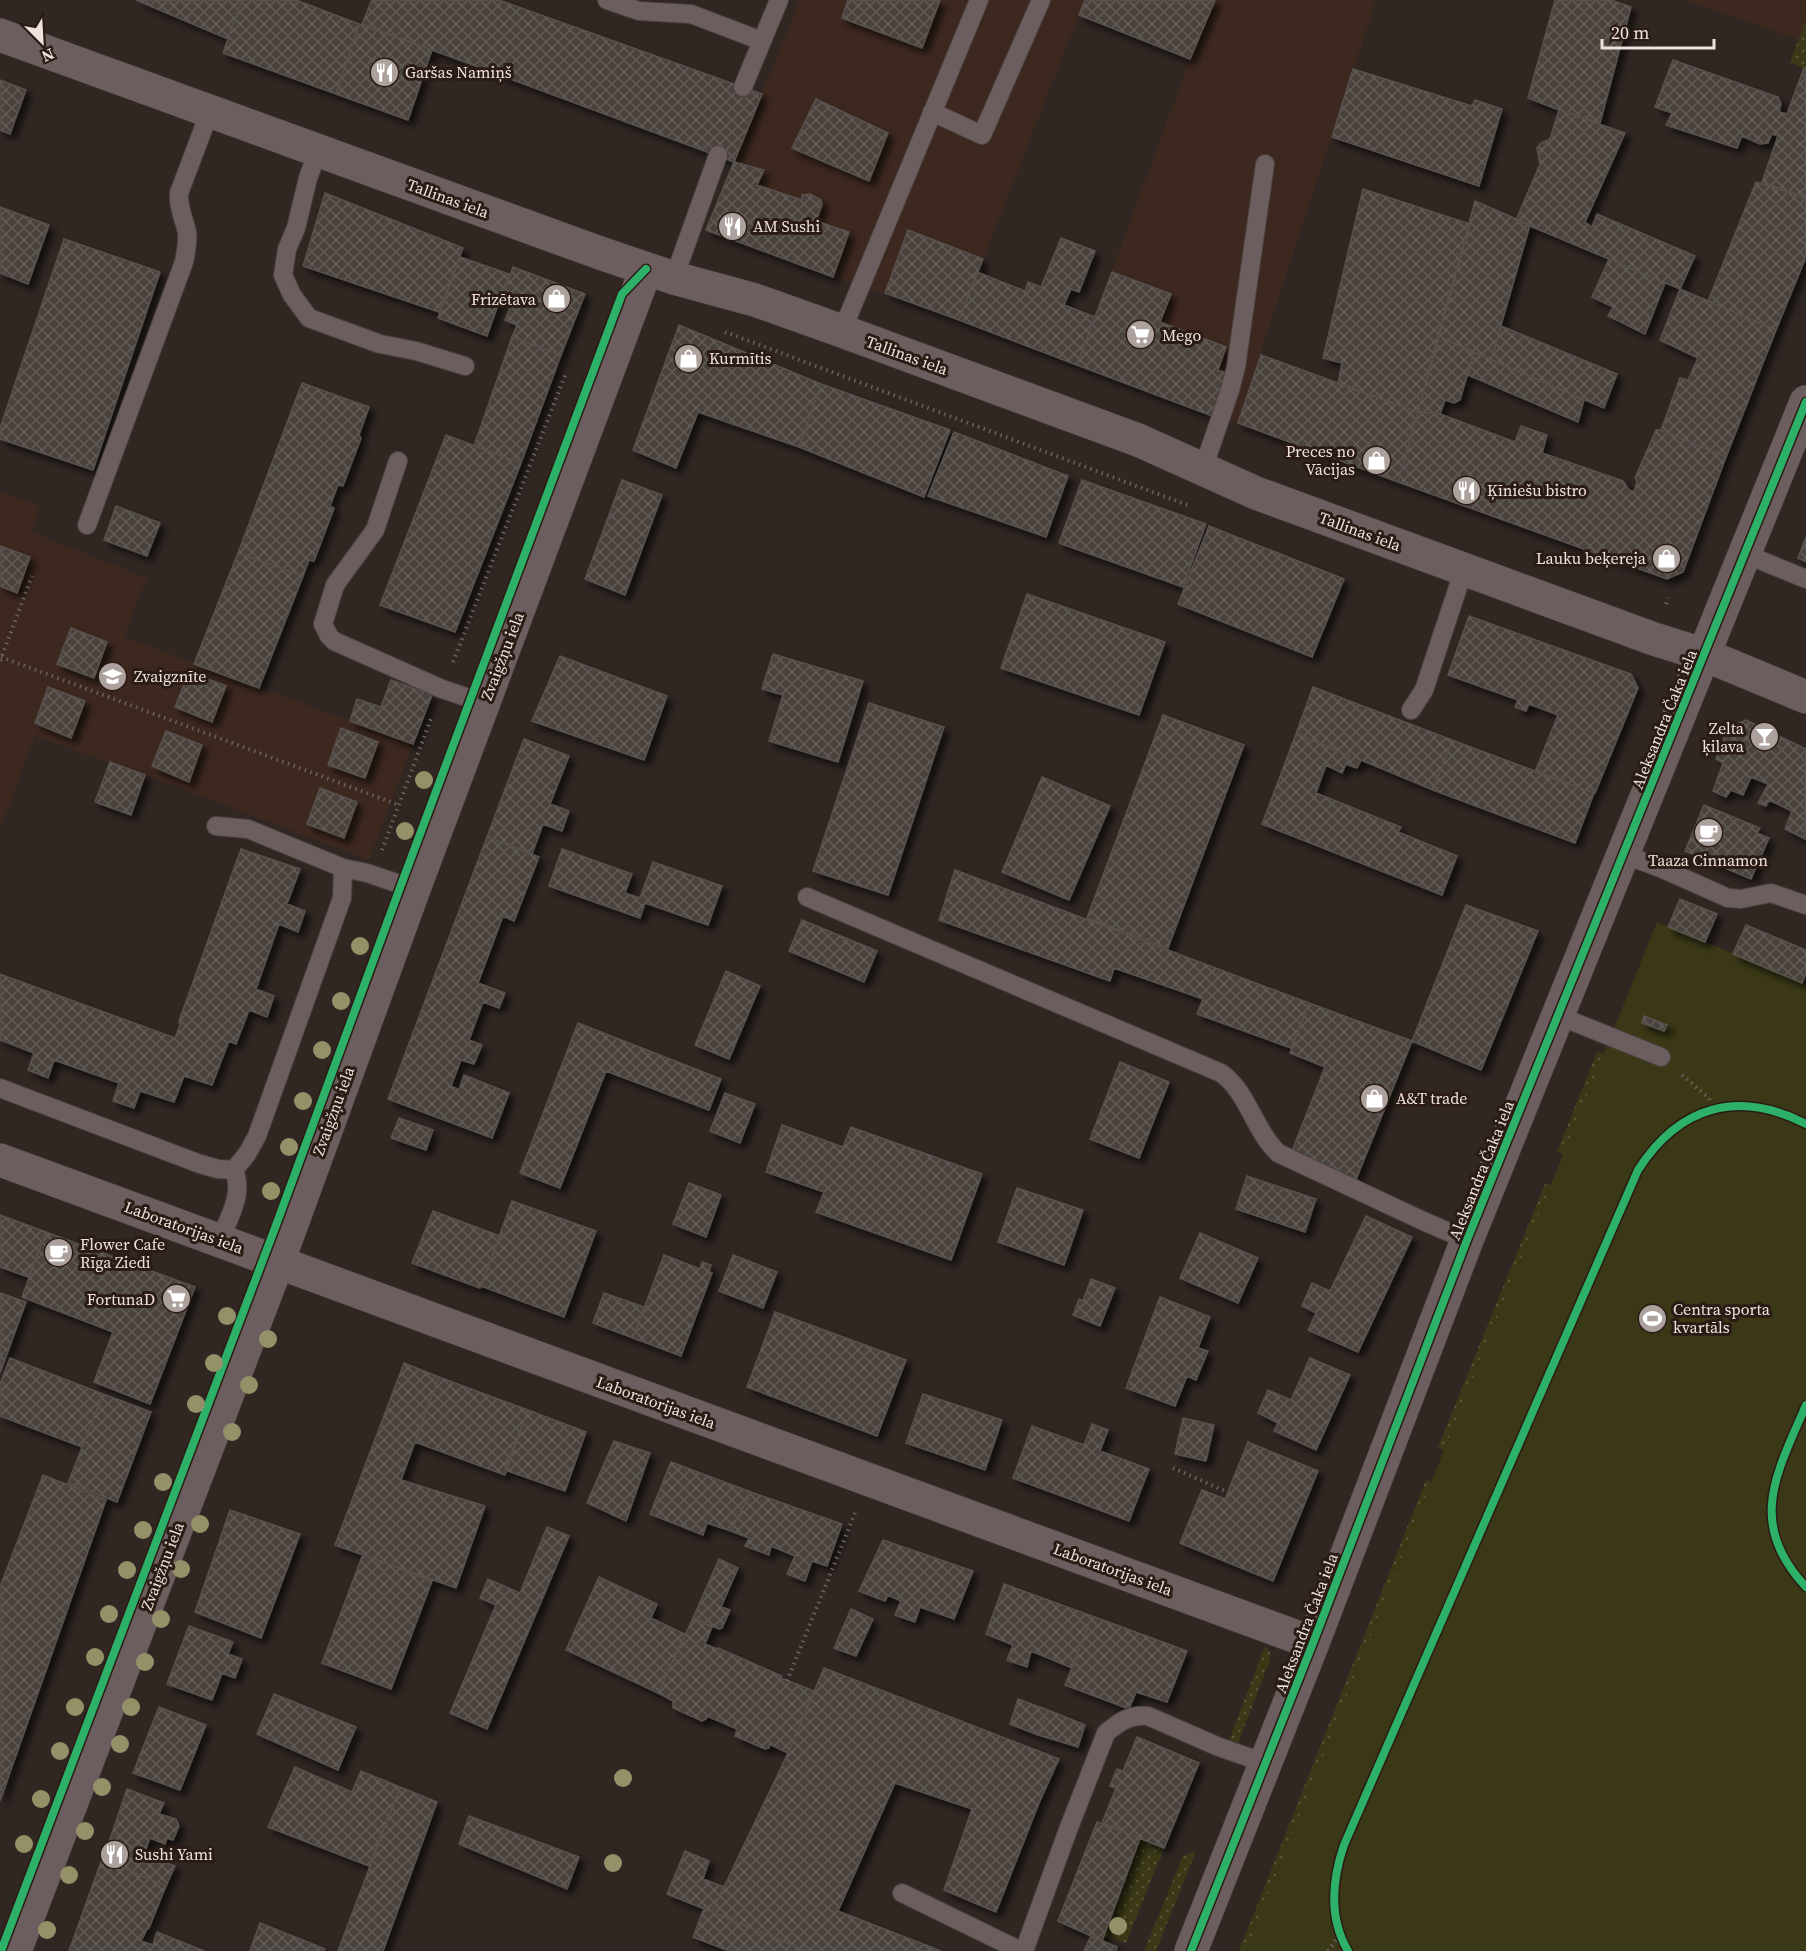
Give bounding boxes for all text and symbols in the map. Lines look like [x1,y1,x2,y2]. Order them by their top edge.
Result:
north arrow [12,12,72,72]
scale bar [1602,12,1714,50]
text: 20 m [1611,20,1649,45]
text: N [38,43,58,68]
restaurant icon: Garšas Namiņš [368,56,400,88]
place label: Garšas Namiņš [405,61,512,83]
street label: Tallinas iela [404,173,493,223]
restaurant icon: AM Sushi [716,210,748,242]
place label: AM Sushi [753,215,820,237]
shop icon: Frizētava [541,283,573,315]
place label: Frizētava [471,288,537,310]
supermarket icon: Mego [1125,319,1157,351]
place label: Mego [1162,324,1201,346]
street label: Tallinas iela [863,330,952,380]
shop icon: Kurmītis [672,342,704,374]
place label: Kurmītis [709,347,772,369]
place label: Preces no Vācijas [1286,440,1355,480]
shop icon: Preces no Vācijas [1360,444,1392,476]
restaurant icon: Ķīniešu bistro [1450,474,1482,506]
place label: Ķīniešu bistro [1487,479,1587,501]
street label: Tallinas iela [1316,506,1405,556]
shop icon: Lauku beķereja [1651,542,1683,574]
place label: Lauku beķereja [1536,547,1647,569]
street label: Zvaigžņu iela [475,608,529,703]
street label: Aleksandra Čaka iela [1626,645,1702,792]
school or university icon: Zvaigznīte [97,660,129,692]
place label: Zvaigznīte [134,665,206,687]
place label: Zelta ķilava [1702,717,1745,757]
bar icon: Zelta ķilava [1749,721,1781,753]
cafe icon: Taaza Cinnamon [1692,816,1724,848]
place label: Taaza Cinnamon [1648,849,1768,871]
street label: Zvaigžņu iela [307,1063,360,1158]
shop icon: A&T trade [1359,1082,1391,1114]
place label: A&T trade [1396,1087,1467,1109]
street label: Aleksandra Čaka iela [1443,1096,1519,1243]
street label: Laboratorijas iela [122,1195,247,1259]
place label: Flower Cafe Rīga Ziedi [80,1233,165,1273]
cafe icon: Flower Cafe Rīga Ziedi [43,1237,75,1269]
supermarket icon: FortunaD [160,1283,192,1315]
place label: FortunaD [87,1288,155,1310]
place label: Centra sporta kvartāls [1673,1298,1771,1338]
sports icon: Centra sporta kvartāls [1636,1302,1668,1334]
street label: Laboratorijas iela [594,1370,719,1434]
street label: Zvaigžņu iela [135,1518,189,1613]
street label: Laboratorijas iela [1051,1537,1176,1601]
street label: Aleksandra Čaka iela [1269,1549,1343,1696]
restaurant icon: Sushi Yami [98,1838,130,1870]
place label: Sushi Yami [135,1843,213,1865]

